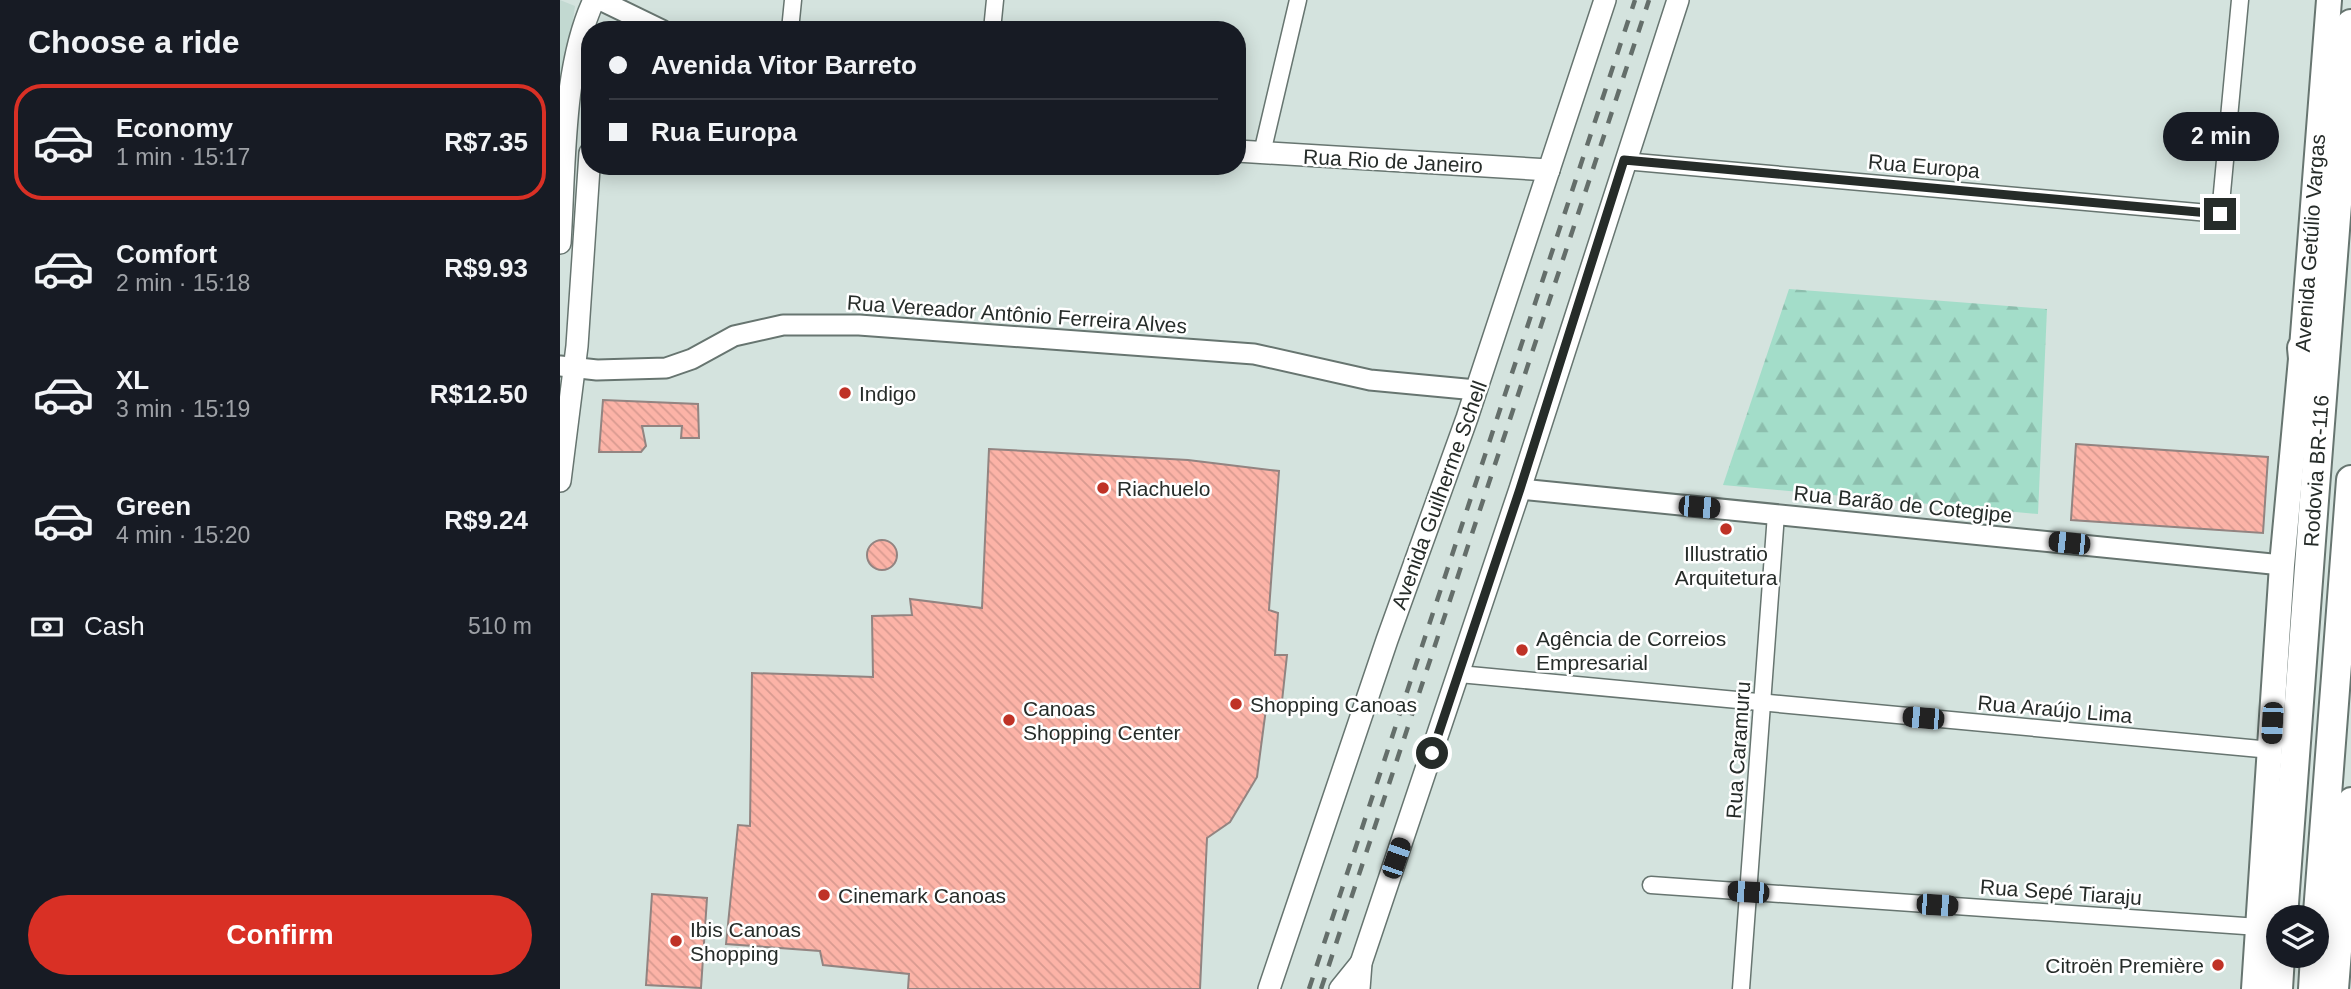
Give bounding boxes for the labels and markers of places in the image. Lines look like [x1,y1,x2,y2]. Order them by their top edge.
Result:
place label: Indigo [859,382,916,405]
marker: Indigo [837,385,853,401]
place label: Riachuelo [1117,477,1210,500]
marker: Riachuelo [1095,480,1111,496]
marker: Illustratio Arquitetura [1718,521,1734,537]
place label: Illustratio Arquitetura [1675,542,1778,589]
place label: Agência de Correios Empresarial [1536,627,1726,674]
marker: Agência de Correios Empresarial [1514,642,1530,658]
place label: Shopping Canoas [1250,693,1417,716]
marker: Shopping Canoas [1228,696,1244,712]
place label: Canoas Shopping Center [1023,697,1181,744]
marker: Canoas Shopping Center [1001,712,1017,728]
place label: Cinemark Canoas [838,884,1006,907]
marker: Cinemark Canoas [816,887,832,903]
place label: Ibis Canoas Shopping [690,918,801,965]
marker: Ibis Canoas Shopping [668,933,684,949]
place label: Citroën Première [2045,954,2204,977]
marker: Citroën Première [2210,957,2226,973]

